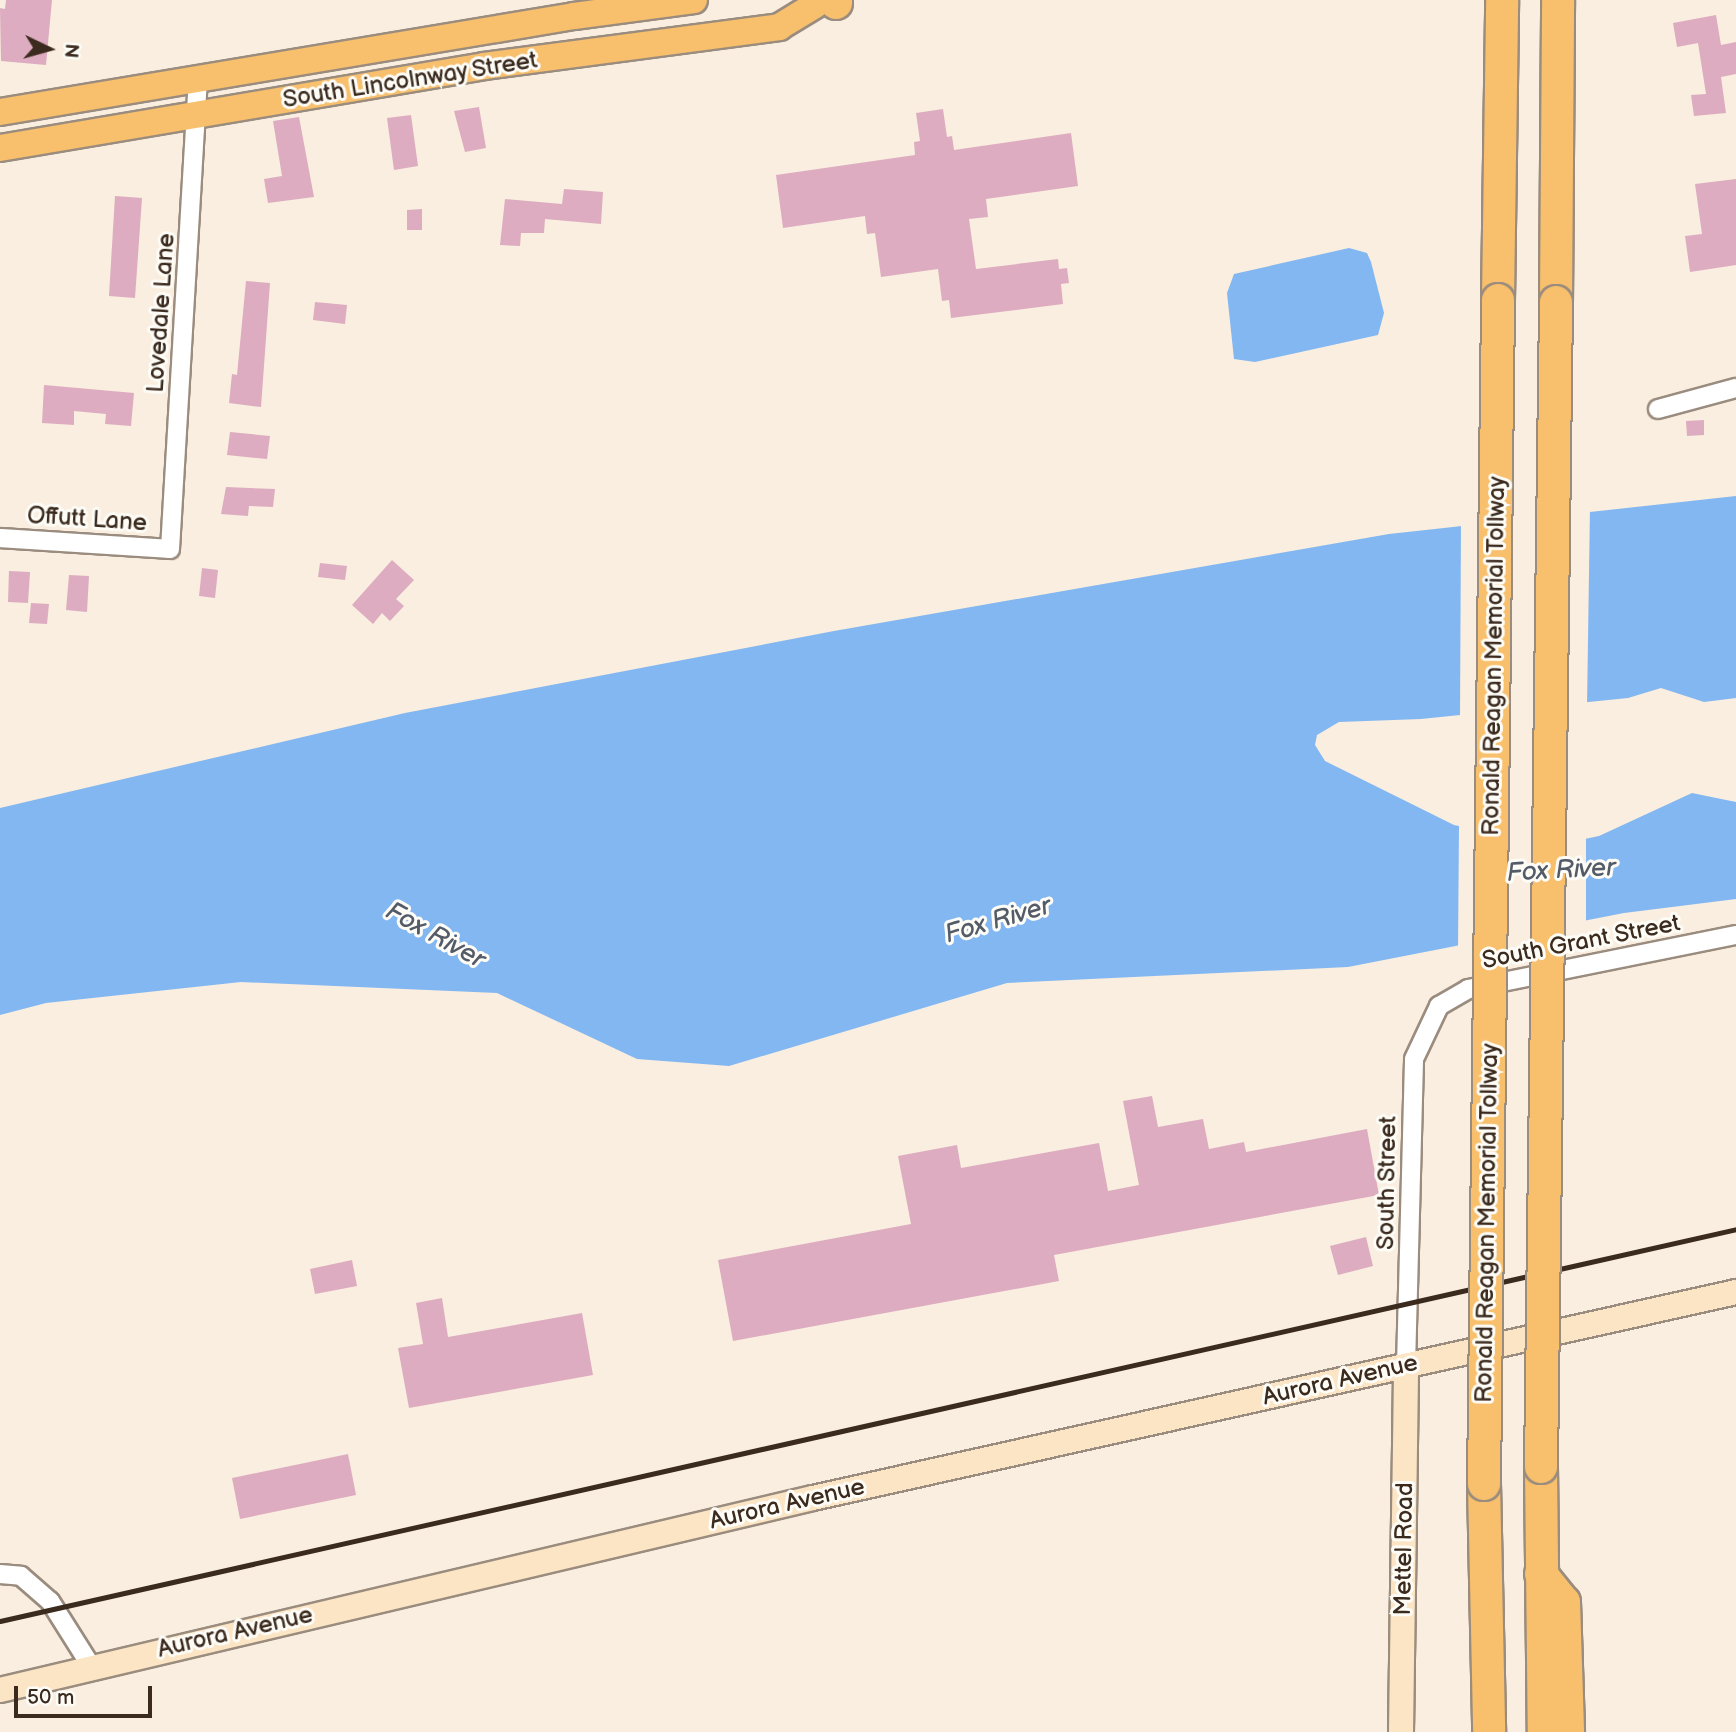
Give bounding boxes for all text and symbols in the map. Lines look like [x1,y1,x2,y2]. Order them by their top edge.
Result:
north arrow [14,14,84,84]
text: N [58,43,82,59]
street label: South Lincolnway Street [280,46,540,114]
street label: Lovedale Lane [141,232,181,394]
street label: Ronald Reagan Memorial Tollway [1476,476,1512,836]
street label: Offutt Lane [26,500,148,538]
water label: Fox River [1506,853,1616,889]
water label: Fox River [941,891,1055,951]
water label: Fox River [380,896,490,976]
street label: South Grant Street [1479,909,1683,975]
street label: Ronald Reagan Memorial Tollway [1469,1043,1505,1403]
street label: South Street [1371,1116,1403,1250]
street label: Aurora Avenue [1260,1348,1420,1412]
street label: Aurora Avenue [707,1472,867,1536]
street label: Mettel Road [1388,1482,1420,1616]
street label: Aurora Avenue [155,1600,315,1664]
scale bar [18,1672,156,1716]
text: 50 m [27,1685,74,1710]

